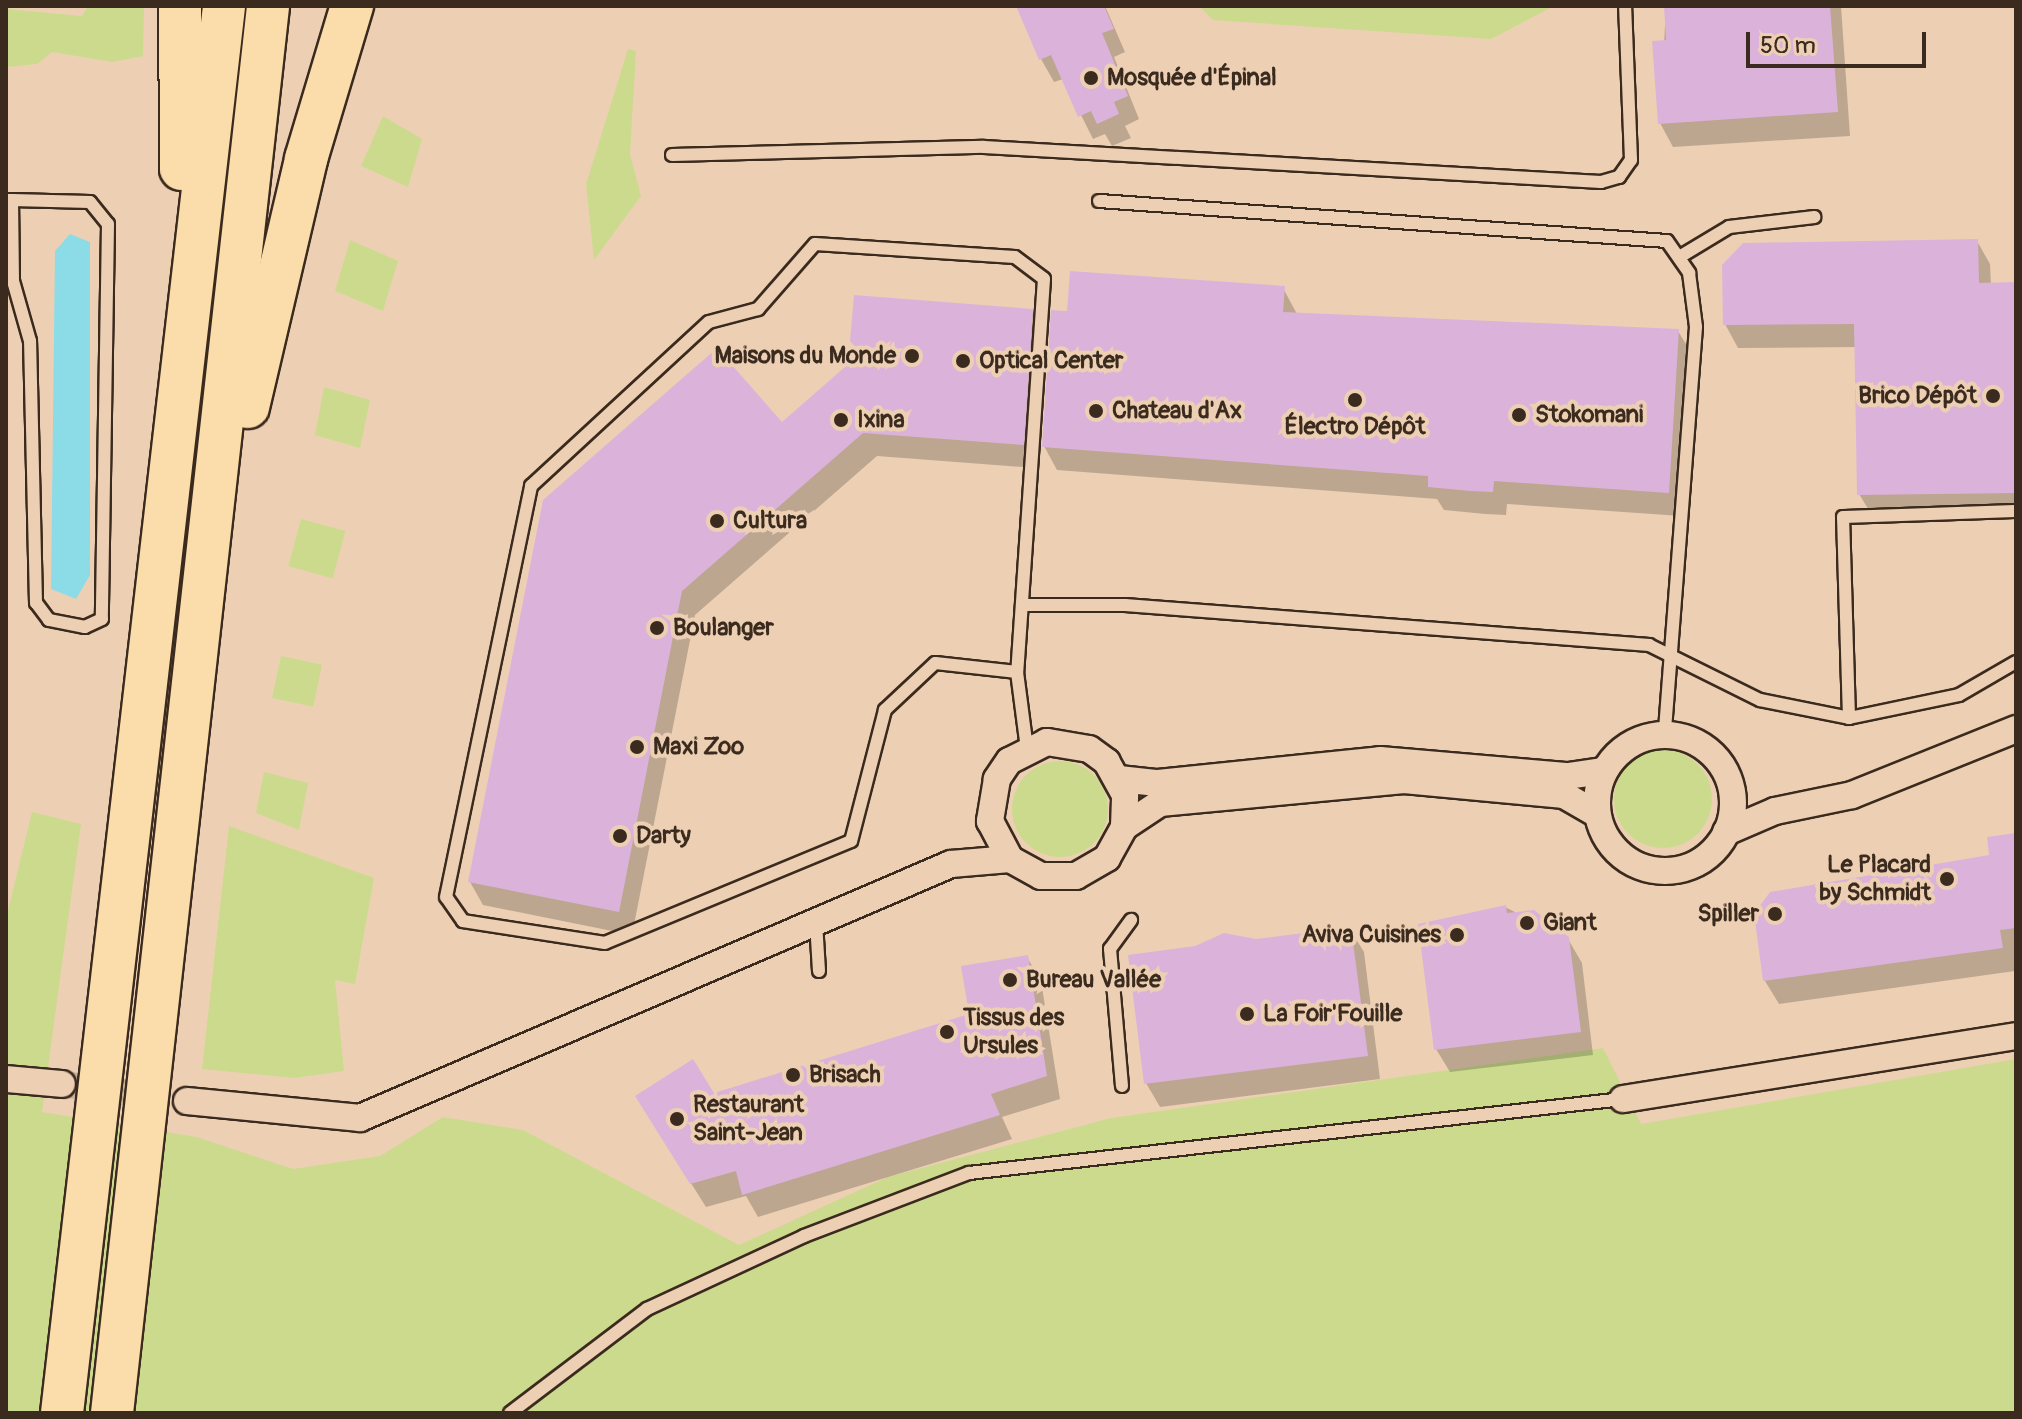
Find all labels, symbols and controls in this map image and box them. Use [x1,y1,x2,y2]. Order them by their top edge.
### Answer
scale bar [1750,16,1930,66]
text: 50 m [1760,31,1816,60]
place label: Mosquée d'Épinal [1107,64,1277,92]
marker: Mosquée d'Épinal [1082,69,1100,87]
place label: Maisons du Monde [714,342,896,370]
marker: Maisons du Monde [903,347,921,365]
place label: Optical Center [979,347,1123,375]
marker: Optical Center [954,352,972,370]
place label: Brico Dépôt [1858,382,1977,410]
marker: Brico Dépôt [1984,387,2002,405]
marker: Électro Dépôt [1346,391,1364,409]
place label: Chateau d'Ax [1112,397,1242,425]
place label: Stokomani [1535,401,1643,429]
marker: Chateau d'Ax [1087,402,1105,420]
place label: Ixina [857,406,905,434]
marker: Stokomani [1510,406,1528,424]
marker: Ixina [832,411,850,429]
place label: Électro Dépôt [1285,413,1425,441]
place label: Cultura [733,507,807,535]
marker: Cultura [708,512,726,530]
place label: Boulanger [673,614,774,642]
marker: Boulanger [648,619,666,637]
place label: Maxi Zoo [653,733,744,761]
marker: Maxi Zoo [628,738,646,756]
place label: Darty [636,822,691,850]
marker: Darty [611,827,629,845]
place label: Le Placard by Schmidt [1819,851,1931,907]
marker: Le Placard by Schmidt [1938,870,1956,888]
place label: Spiller [1698,900,1759,928]
marker: Spiller [1766,905,1784,923]
place label: Giant [1543,909,1597,937]
marker: Giant [1518,914,1536,932]
place label: Aviva Cuisines [1302,921,1441,949]
marker: Aviva Cuisines [1448,926,1466,944]
place label: Bureau Vallée [1026,966,1161,994]
marker: Bureau Vallée [1001,971,1019,989]
place label: La Foir'Fouille [1263,1000,1402,1028]
place label: Tissus des Ursules [963,1004,1064,1060]
marker: La Foir'Fouille [1238,1005,1256,1023]
marker: Tissus des Ursules [938,1023,956,1041]
place label: Brisach [809,1061,881,1089]
marker: Brisach [784,1066,802,1084]
place label: Restaurant Saint-Jean [693,1091,804,1147]
marker: Restaurant Saint-Jean [668,1110,686,1128]

